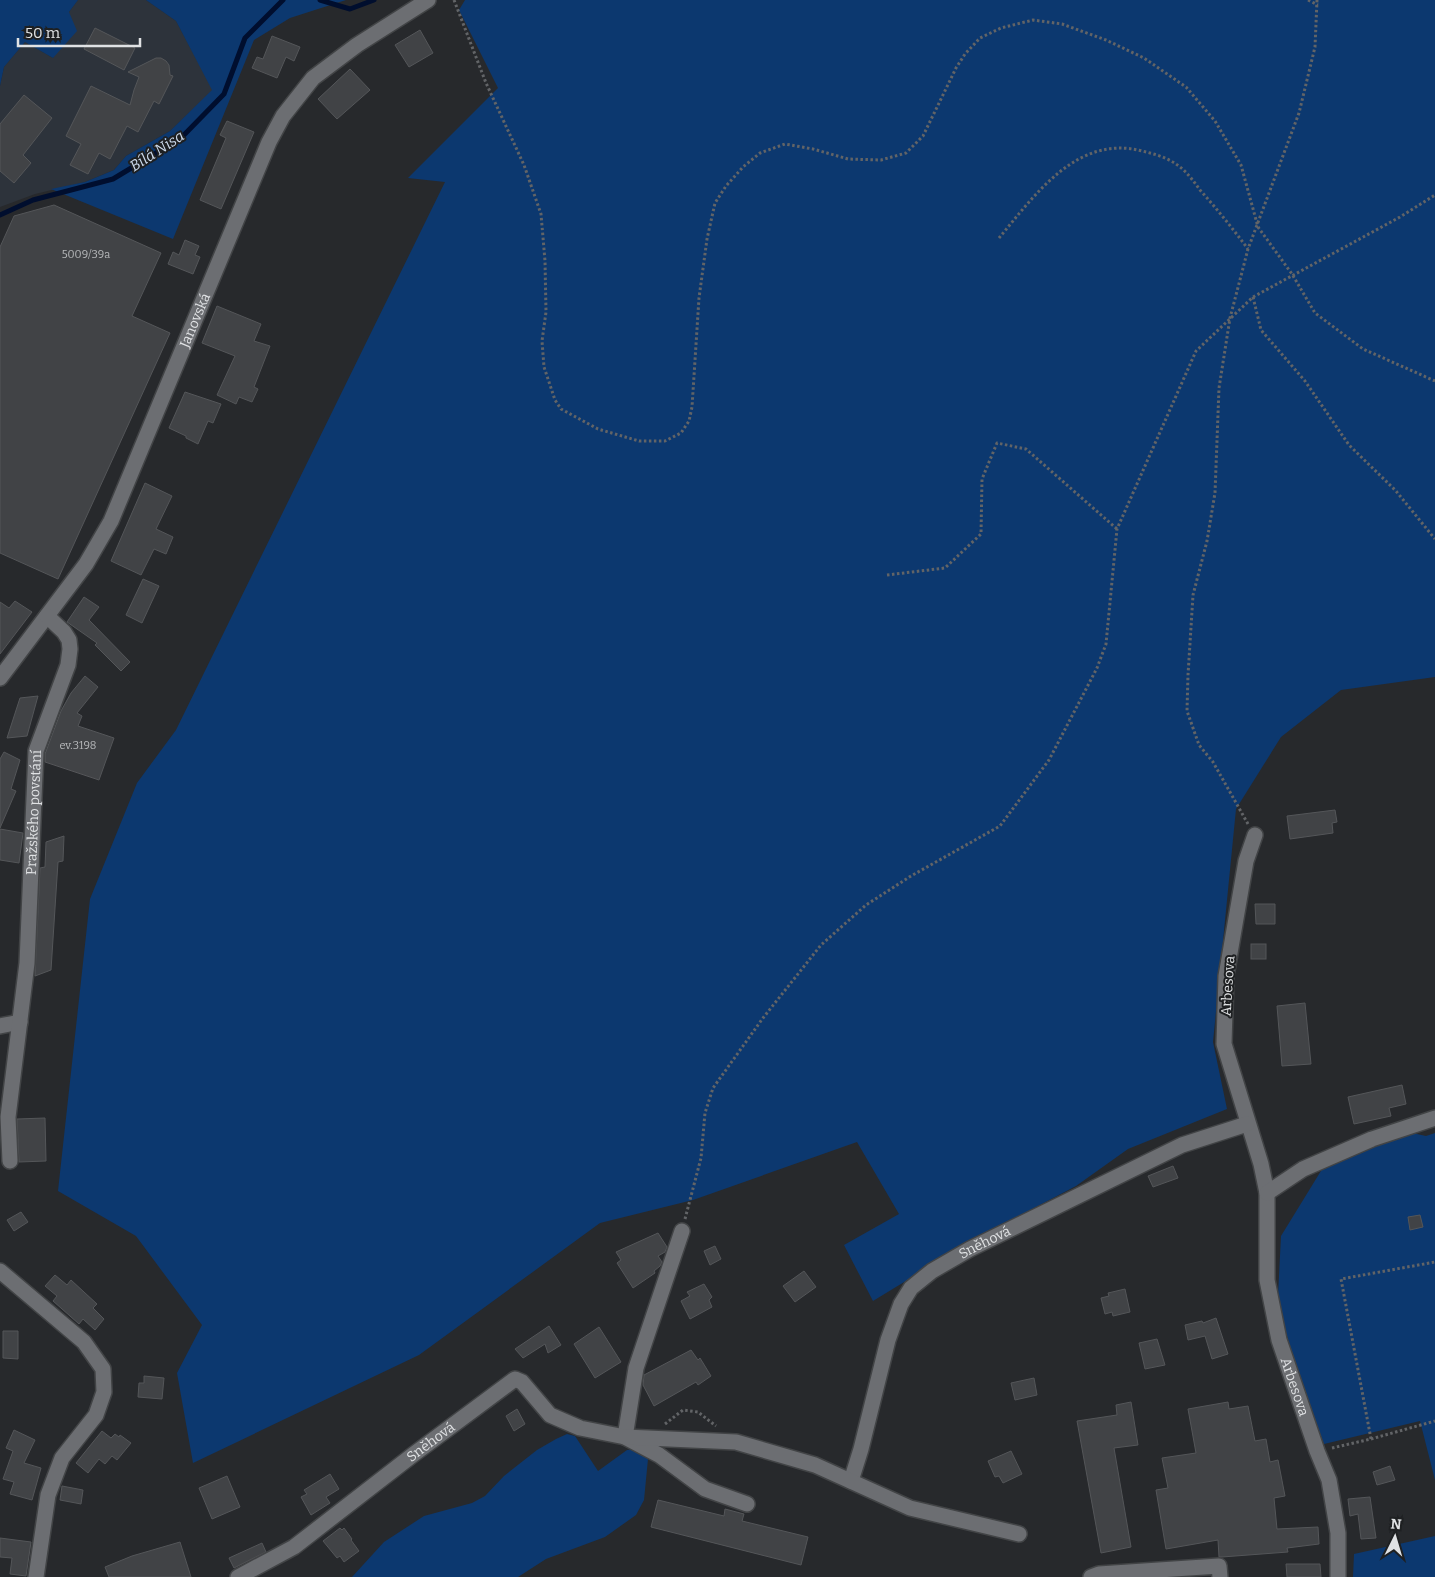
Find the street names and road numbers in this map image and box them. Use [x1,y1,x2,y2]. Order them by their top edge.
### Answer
street label: Janovská [175,290,214,351]
street label: Pražského povstání [22,749,45,875]
street label: Arbesova [1217,955,1239,1017]
street label: Sněhová [956,1222,1014,1262]
street label: Arbesova [1277,1355,1313,1418]
street label: Sněhová [403,1418,458,1465]

